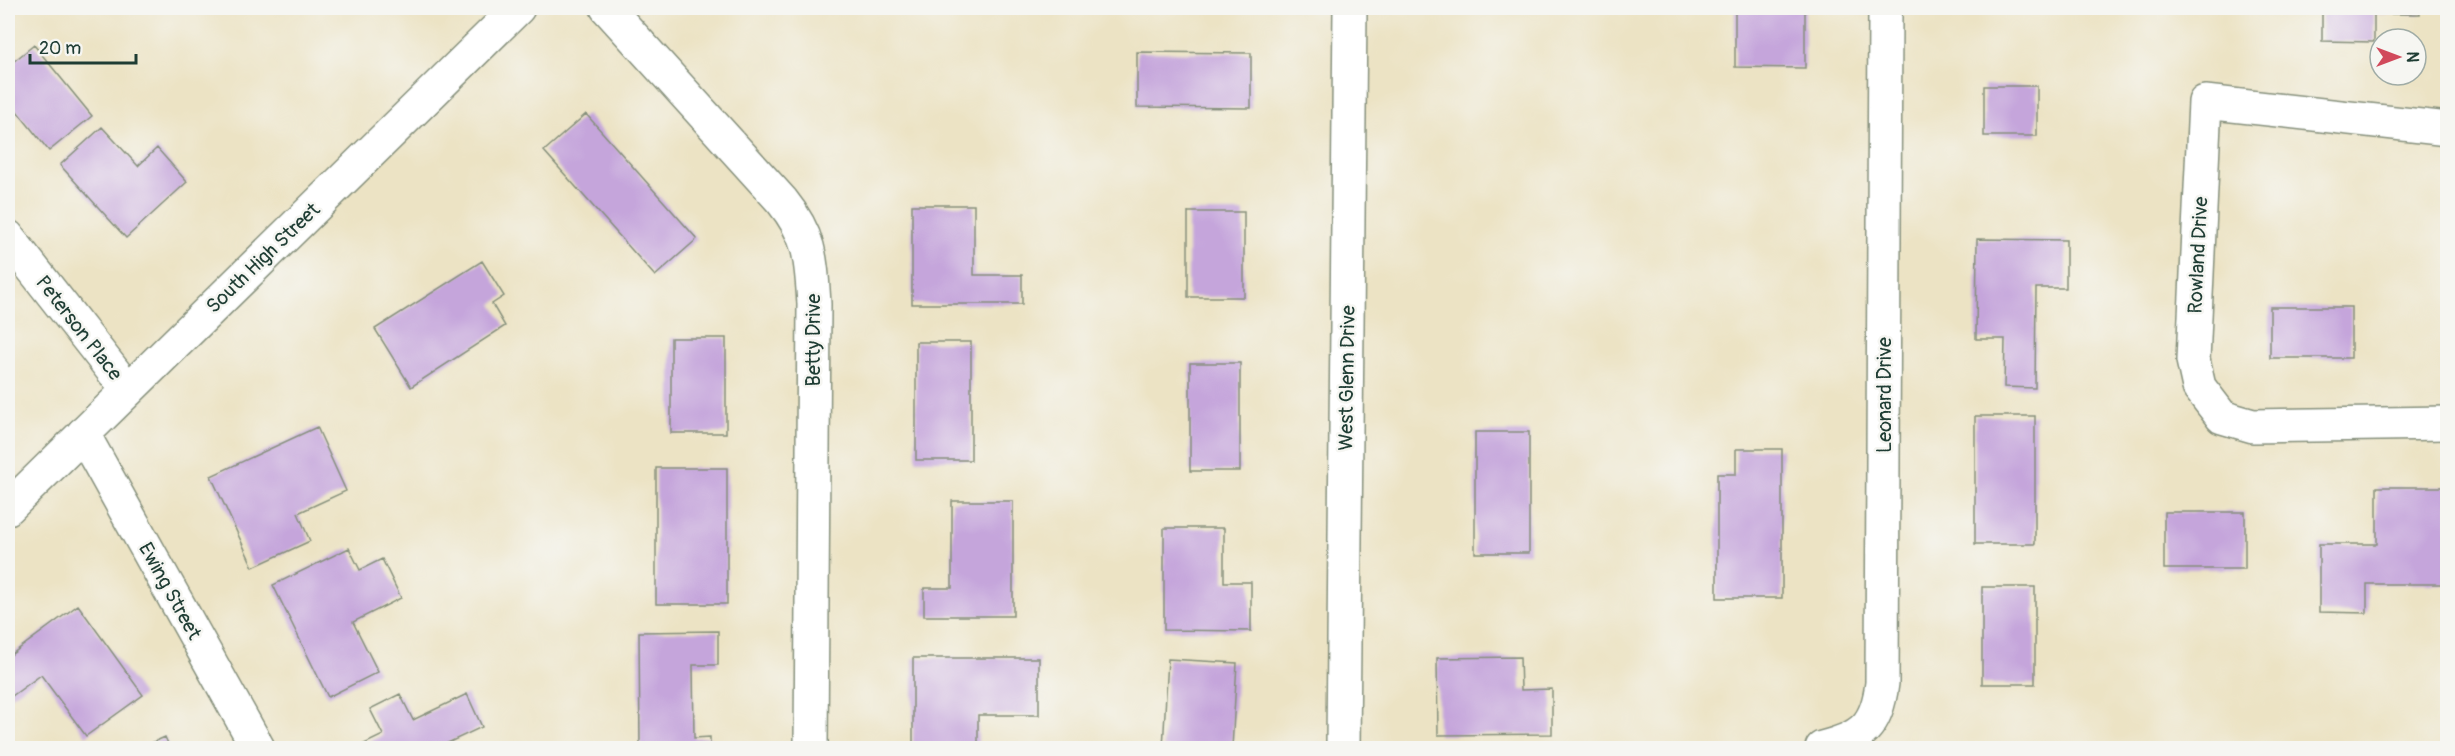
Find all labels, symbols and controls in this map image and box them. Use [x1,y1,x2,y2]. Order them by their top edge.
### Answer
scale bar [30,27,136,65]
north arrow [2368,27,2428,87]
text: 20 m [39,37,81,60]
text: N [2402,52,2422,63]
street label: Rowland Drive [2182,196,2214,314]
street label: South High Street [201,197,326,319]
street label: Peterson Place [30,271,128,386]
street label: Betty Drive [801,293,826,386]
street label: West Glenn Drive [1333,305,1361,451]
street label: Leonard Drive [1872,337,1897,453]
street label: Ewing Street [133,538,207,645]

